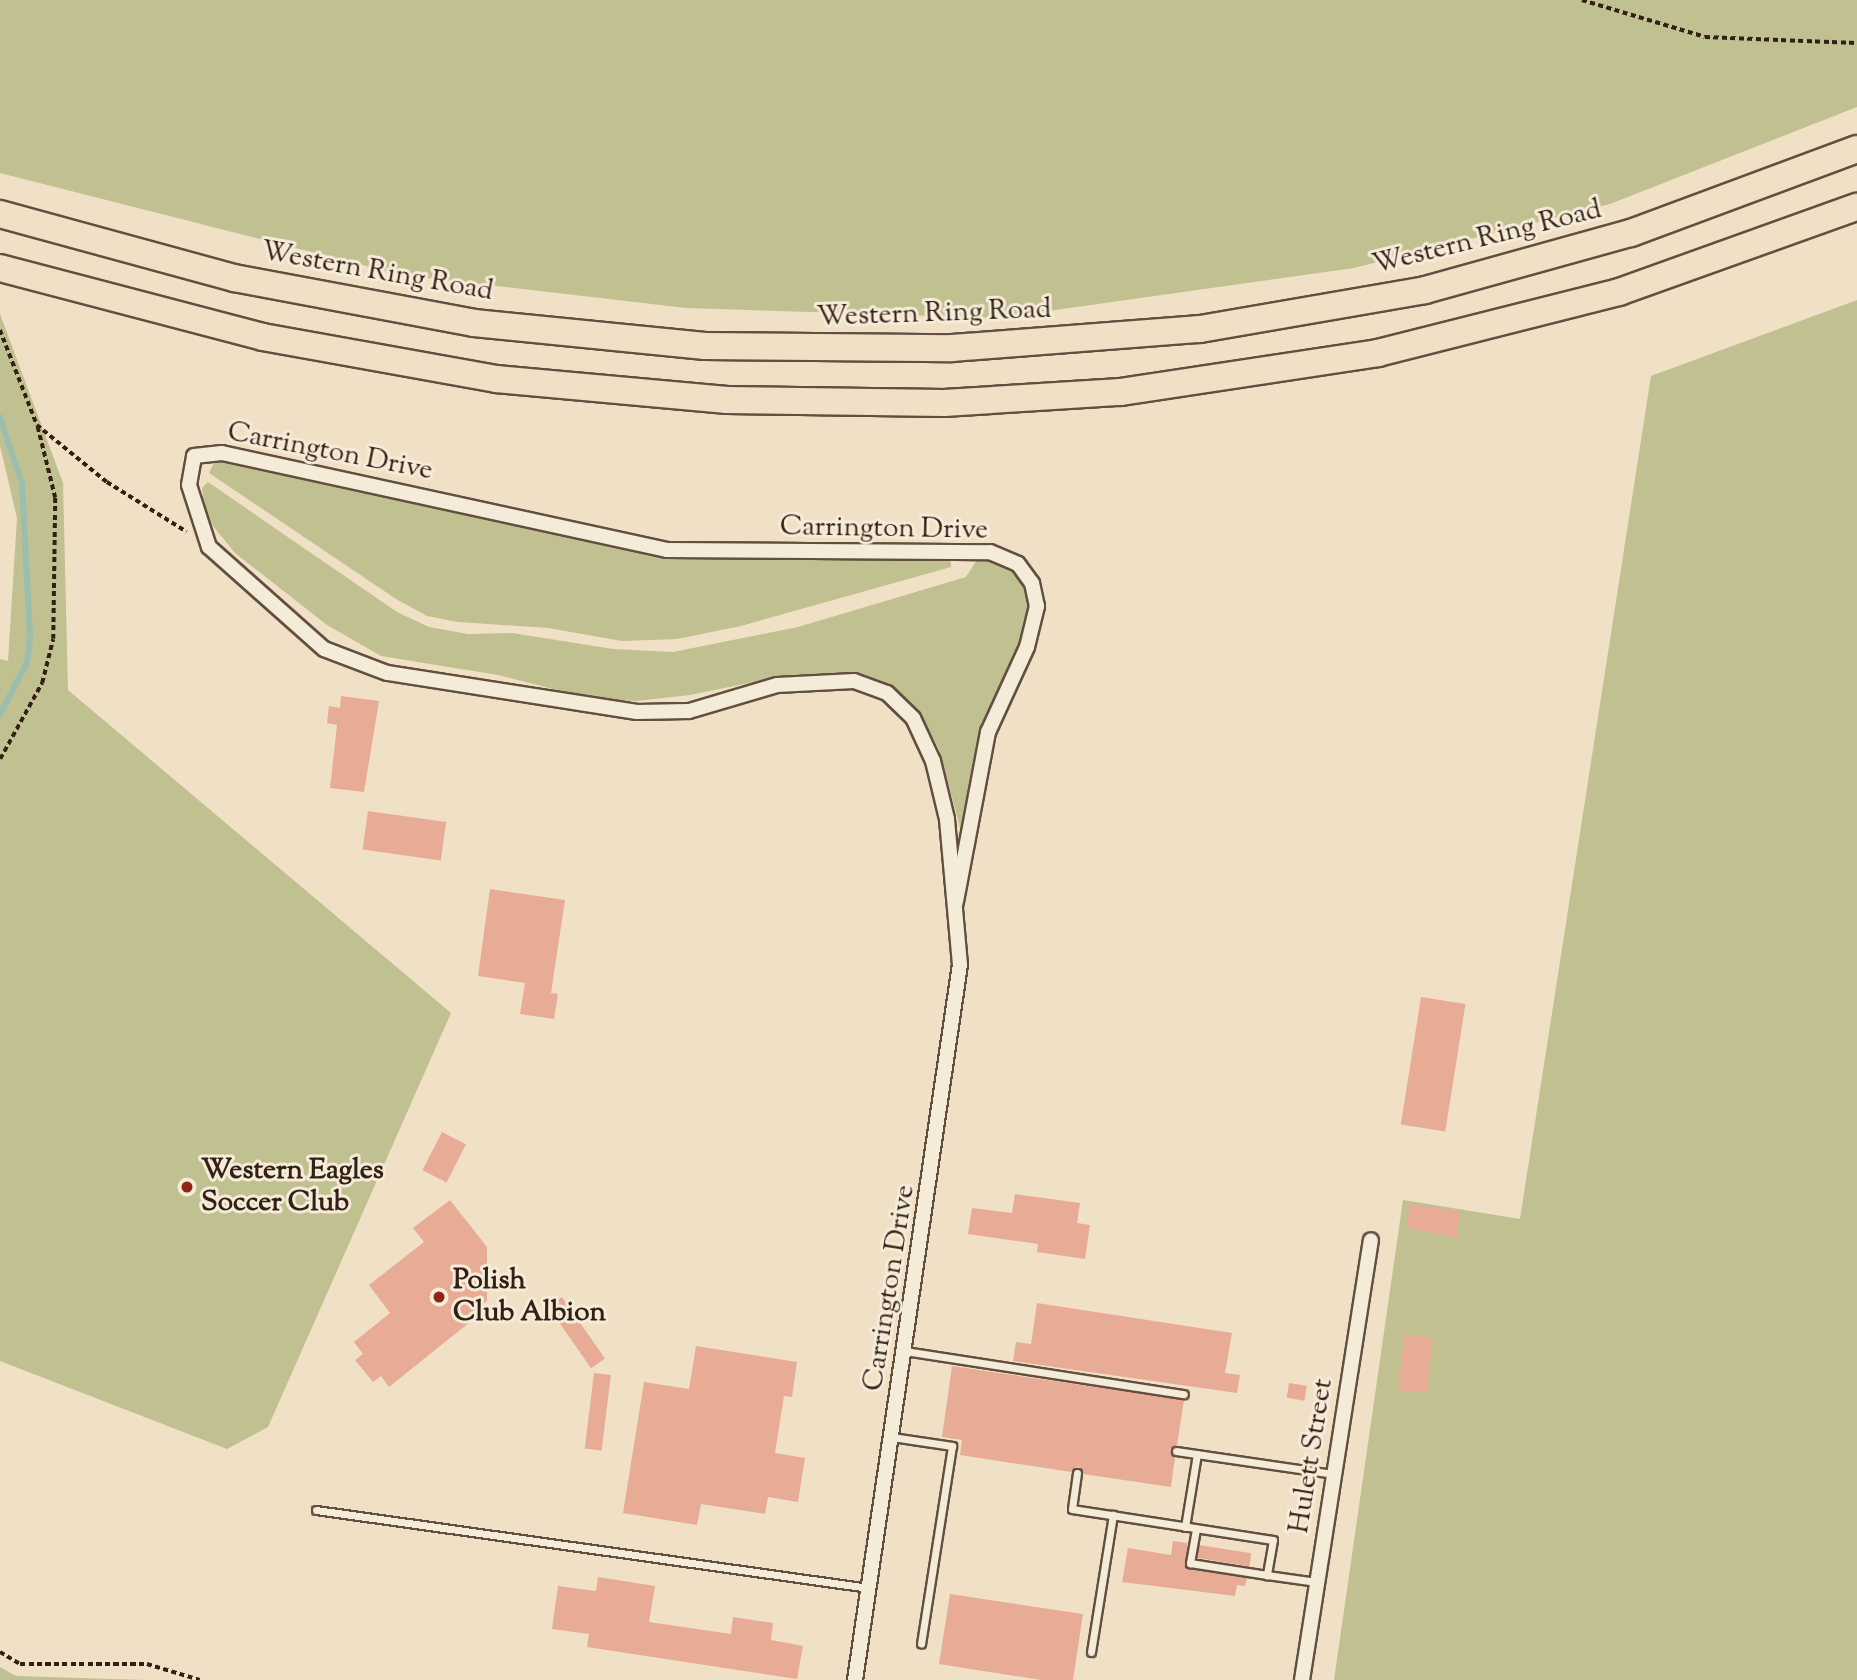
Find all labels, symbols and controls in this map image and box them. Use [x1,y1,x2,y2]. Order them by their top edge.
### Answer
street label: Western Ring Road [1369,193,1605,283]
street label: Western Ring Road [258,235,496,309]
street label: Western Ring Road [816,293,1052,335]
street label: Carrington Drive [225,416,435,488]
street label: Carrington Drive [780,510,988,548]
place label: Western Eagles Soccer Club [201,1154,384,1220]
marker: Western Eagles Soccer Club [179,1179,195,1195]
street label: Carrington Drive [857,1182,923,1394]
place label: Polish Club Albion [453,1264,606,1330]
marker: Polish Club Albion [431,1289,447,1305]
street label: Hulett Street [1283,1376,1341,1536]

